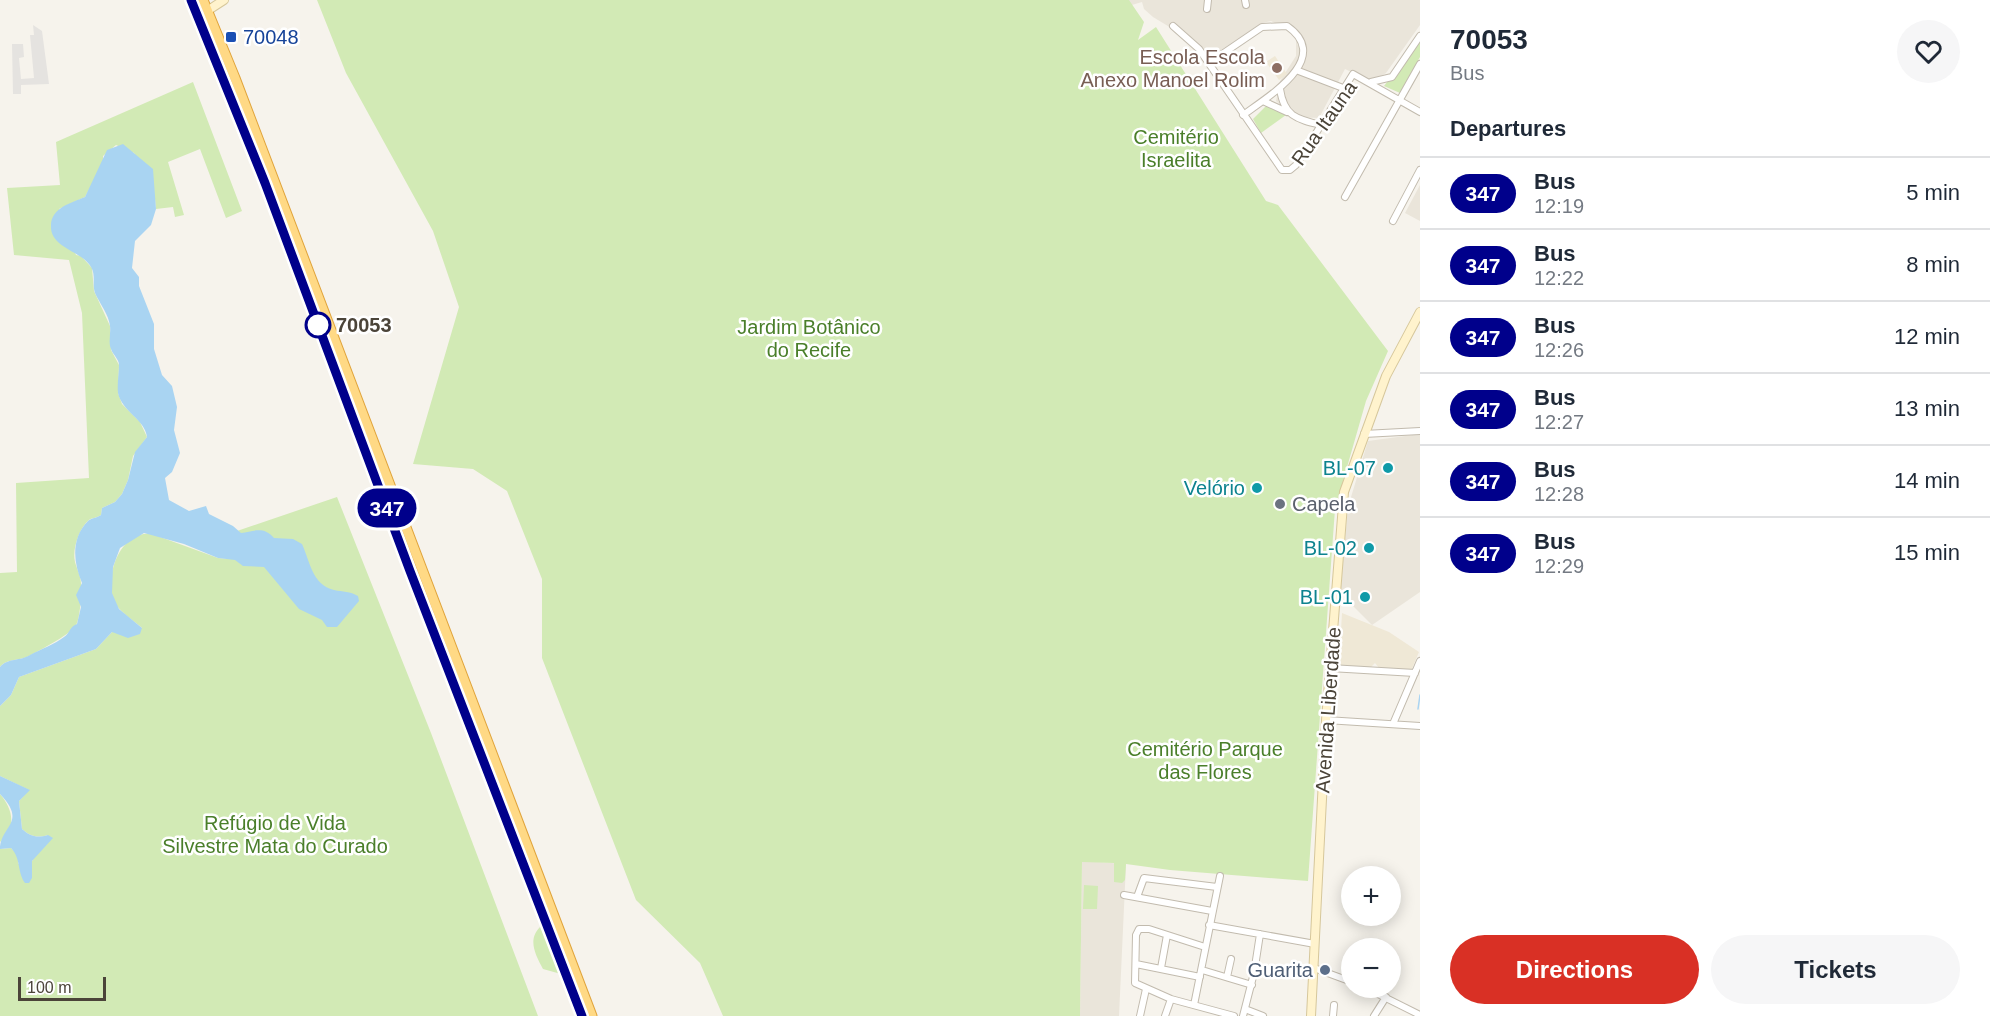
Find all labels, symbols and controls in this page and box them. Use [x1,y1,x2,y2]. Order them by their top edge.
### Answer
button: heart [1897,20,1960,83]
text: 70053 [1450,24,1528,55]
place label: 70048 [243,26,299,48]
marker: 70048 [224,30,238,44]
place label: Escola Escola Anexo Manoel Rolim [1080,46,1266,91]
marker: Escola Escola Anexo Manoel Rolim [1270,61,1284,75]
text: Bus [1450,62,1484,84]
street label: Rua Itauna [1287,76,1362,169]
text: Departures [1450,116,1566,141]
park label: Cemitério Israelita [1133,126,1219,171]
text: Bus [1534,169,1576,194]
text: 5 min [1906,180,1960,205]
text: 347 [1465,182,1501,205]
text: 12:19 [1534,195,1584,217]
text: Bus [1534,241,1576,266]
text: 8 min [1906,252,1960,277]
text: 347 [1465,254,1501,277]
text: 12:22 [1534,267,1584,289]
marker: 70053 [305,312,331,338]
text: Bus [1534,313,1576,338]
place label: 70053 [336,314,392,336]
park label: Jardim Botânico do Recife [737,316,881,361]
text: 12 min [1894,324,1960,349]
text: 347 [1465,326,1501,349]
text: 12:26 [1534,339,1584,361]
text: Bus [1534,385,1576,410]
text: 13 min [1894,396,1960,421]
text: 347 [1465,398,1501,421]
text: 12:27 [1534,411,1584,433]
place label: BL-07 [1323,457,1376,479]
text: Bus [1534,457,1576,482]
marker: BL-07 [1381,461,1395,475]
text: 14 min [1894,468,1960,493]
text: 347 [1465,470,1501,493]
place label: Velório [1184,477,1245,499]
marker: Velório [1250,481,1264,495]
text: 12:28 [1534,483,1584,505]
line badge: 347 [352,488,422,528]
place label: Capela [1292,493,1356,515]
text: 347 [369,497,405,520]
marker: Capela [1273,497,1287,511]
text: Bus [1534,529,1576,554]
place label: BL-02 [1304,537,1357,559]
text: 15 min [1894,540,1960,565]
marker: BL-02 [1362,541,1376,555]
text: 347 [1465,542,1501,565]
text: 12:29 [1534,555,1584,577]
place label: BL-01 [1300,586,1353,608]
marker: BL-01 [1358,590,1372,604]
street label: Avenida Liberdade [1311,626,1345,794]
park label: Cemitério Parque das Flores [1127,738,1283,783]
park label: Refúgio de Vida Silvestre Mata do Curado [162,812,388,857]
map controls [1341,866,1401,998]
button: + [1341,866,1401,926]
button: Directions [1450,935,1699,1004]
button: Tickets [1711,935,1960,1004]
button: − [1341,938,1401,998]
place label: Guarita [1247,959,1314,981]
marker: Guarita [1318,963,1332,977]
scale bar [18,974,106,1002]
text: 100 m [27,979,71,996]

